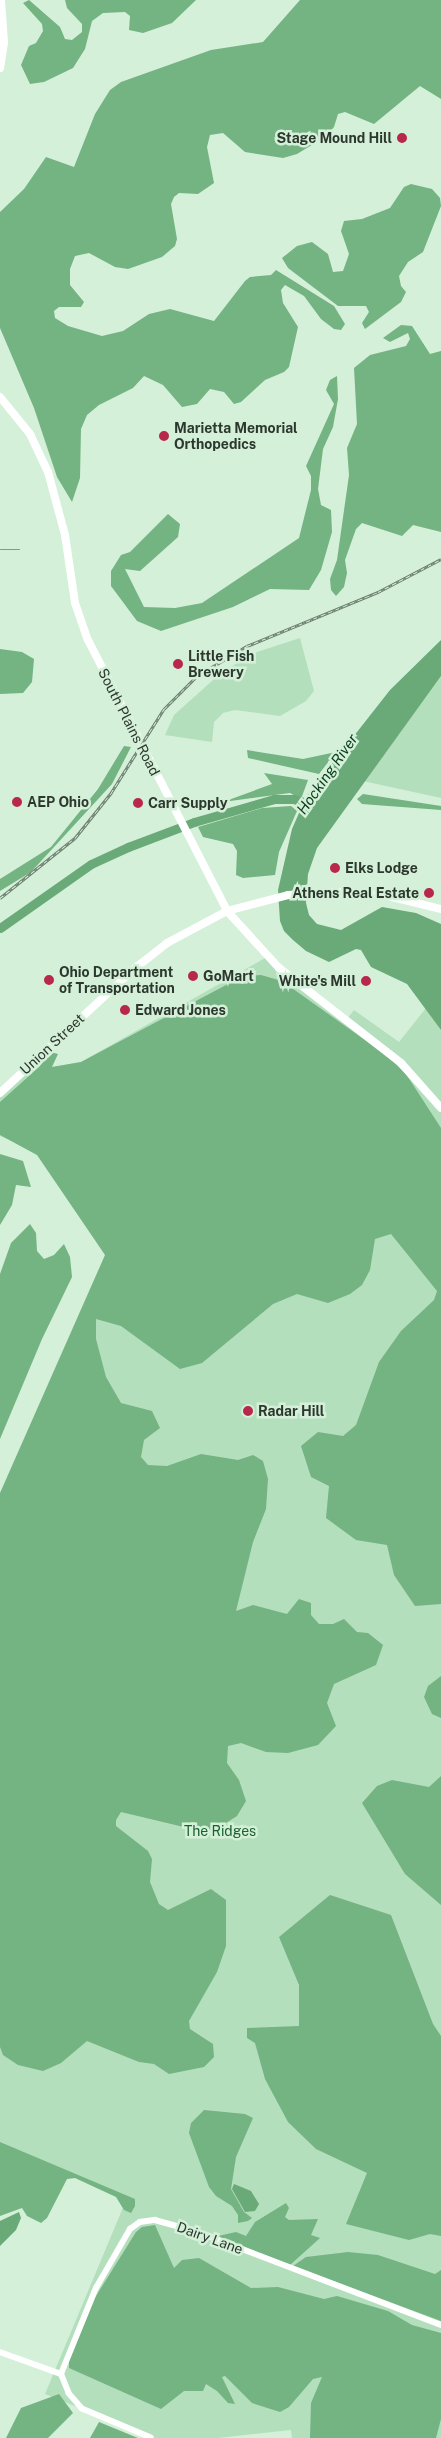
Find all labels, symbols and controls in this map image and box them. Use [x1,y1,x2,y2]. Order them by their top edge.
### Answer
place label: Stage Mound Hill [276,130,392,146]
marker: Stage Mound Hill [396,132,408,144]
place label: Marietta Memorial Orthopedics [174,420,298,452]
marker: Marietta Memorial Orthopedics [158,430,170,442]
place label: Little Fish Brewery [188,648,254,680]
marker: Little Fish Brewery [172,658,184,670]
street label: South Plains Road [95,665,163,779]
water label: Hocking River [293,730,361,818]
place label: AEP Ohio [27,794,89,810]
place label: Carr Supply [148,795,228,811]
marker: AEP Ohio [11,796,23,808]
marker: Carr Supply [132,797,144,809]
place label: Elks Lodge [345,860,418,876]
marker: Elks Lodge [329,862,341,874]
place label: Athens Real Estate [292,885,419,901]
marker: Athens Real Estate [423,887,435,899]
place label: Ohio Department of Transportation [59,964,175,996]
place label: GoMart [203,968,254,984]
marker: GoMart [187,970,199,982]
place label: White's Mill [279,973,356,989]
marker: Ohio Department of Transportation [43,974,55,986]
marker: White's Mill [360,975,372,987]
place label: Edward Jones [135,1002,226,1018]
marker: Edward Jones [119,1004,131,1016]
street label: Union Street [16,1010,88,1078]
place label: Radar Hill [258,1403,324,1419]
marker: Radar Hill [242,1405,254,1417]
park label: The Ridges [184,1823,256,1839]
street label: Dairy Lane [175,2218,245,2258]

